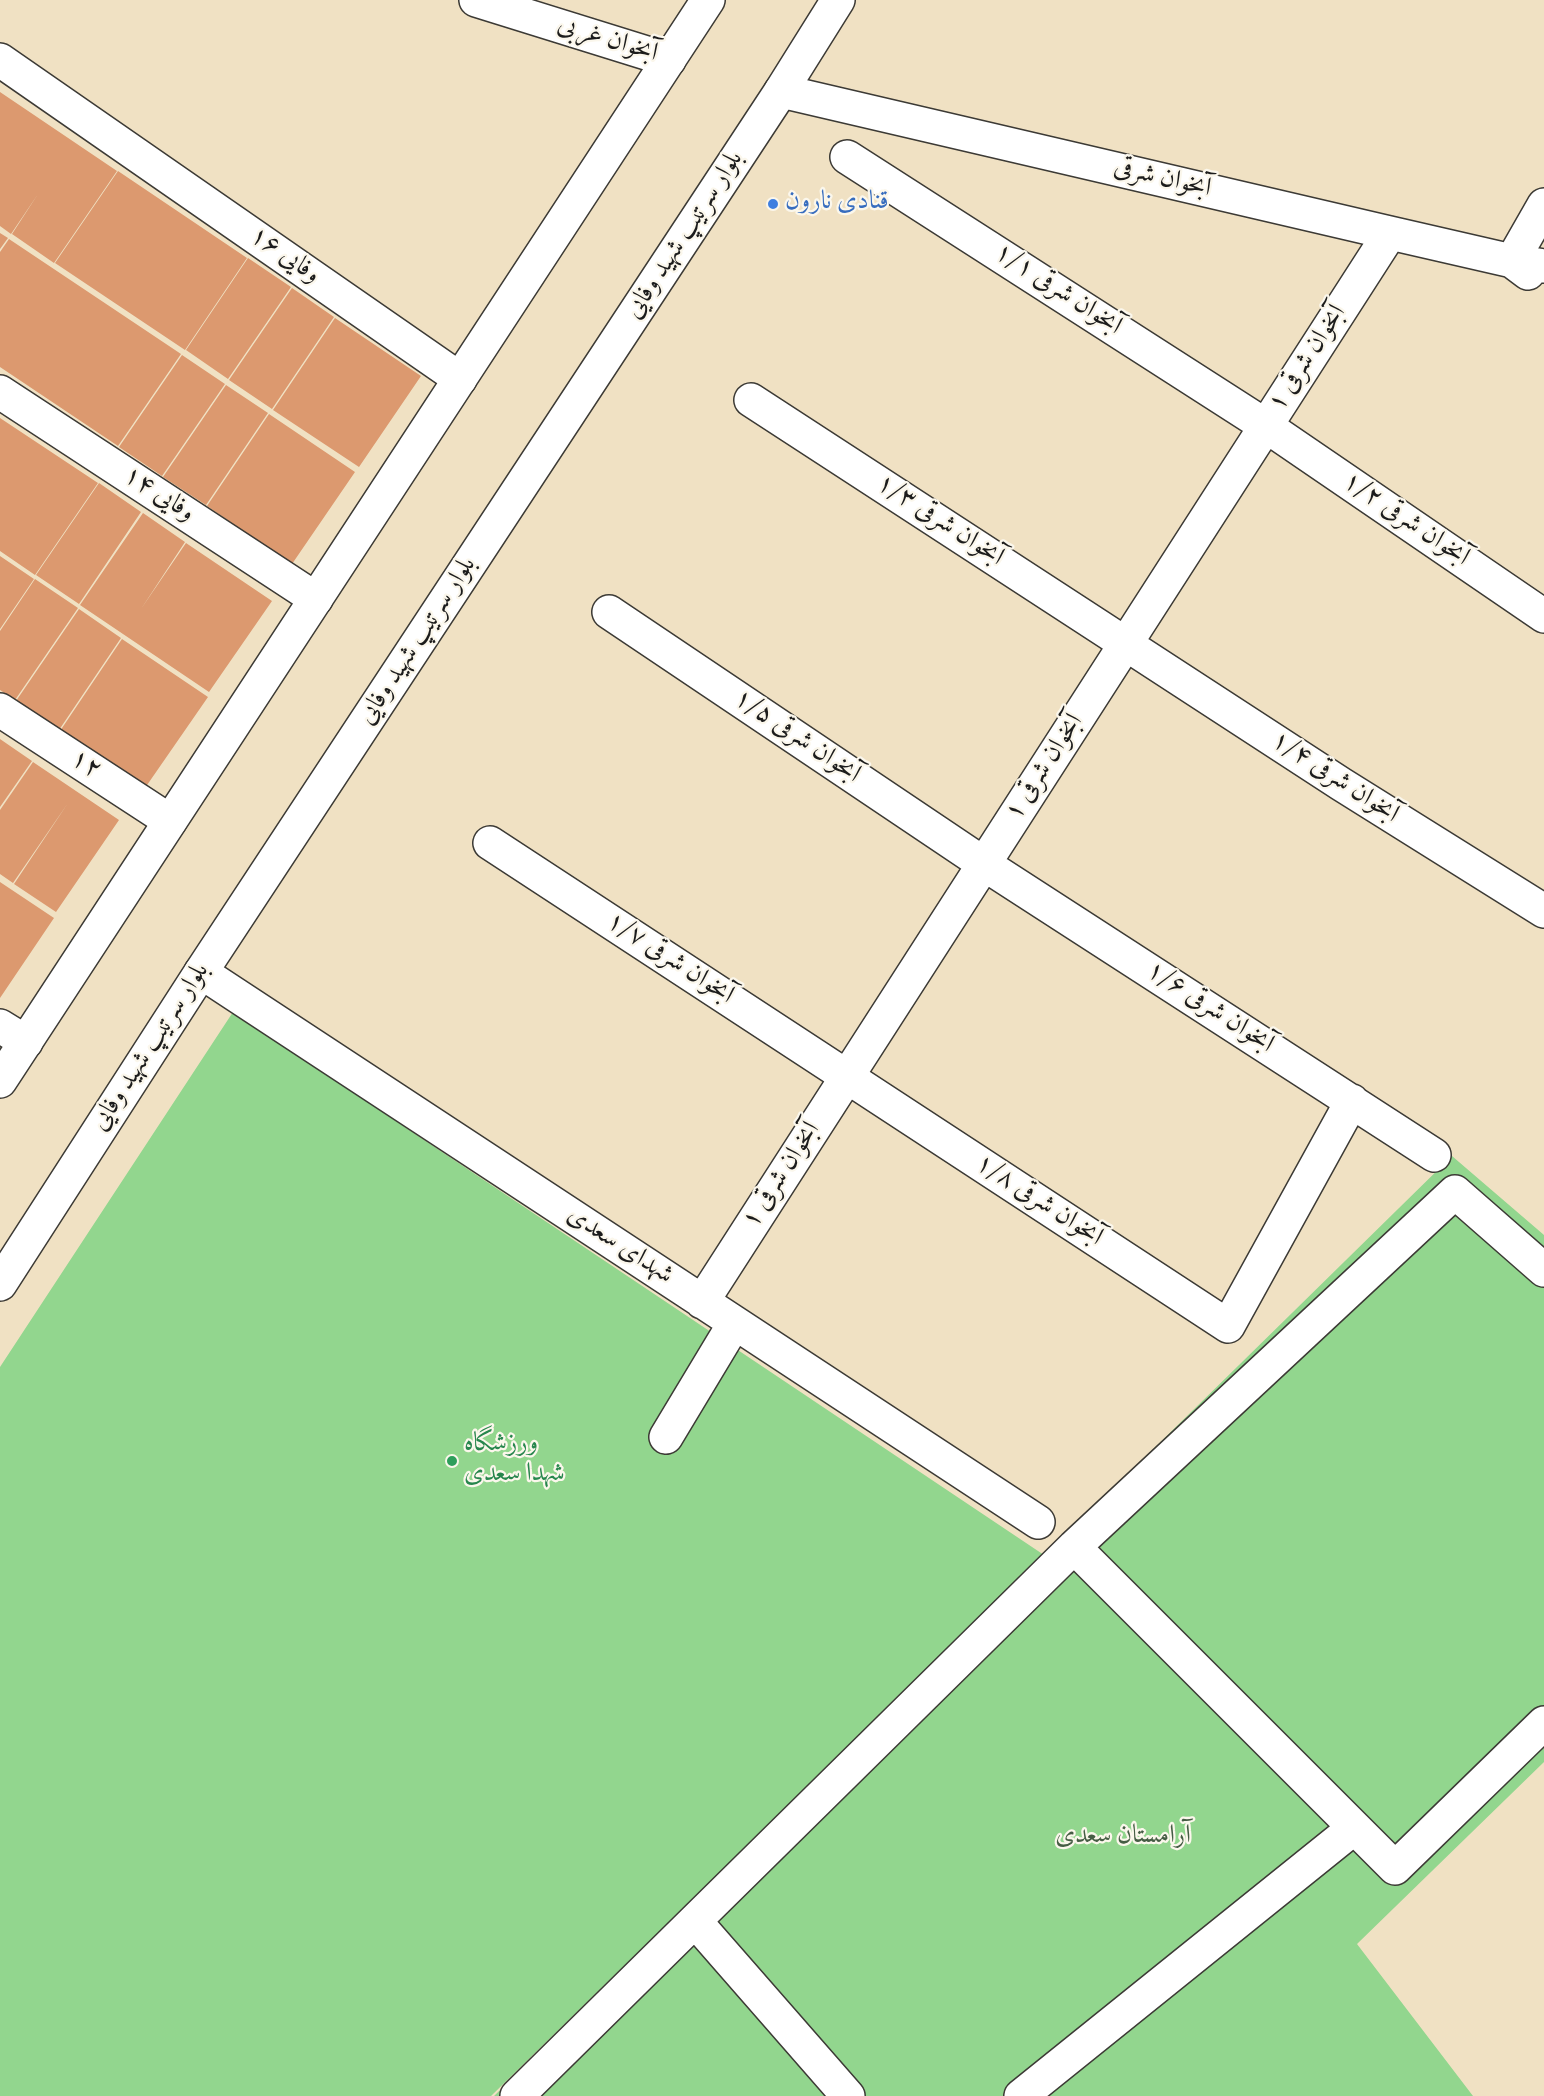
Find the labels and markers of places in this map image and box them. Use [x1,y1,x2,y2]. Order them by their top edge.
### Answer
place label: قنادی نارون [785,188,889,220]
marker: قنادی نارون [766,197,780,211]
place label: ورزشگاه شهدا سعدی [464,1430,565,1492]
marker: ورزشگاه شهدا سعدی [445,1454,459,1468]

